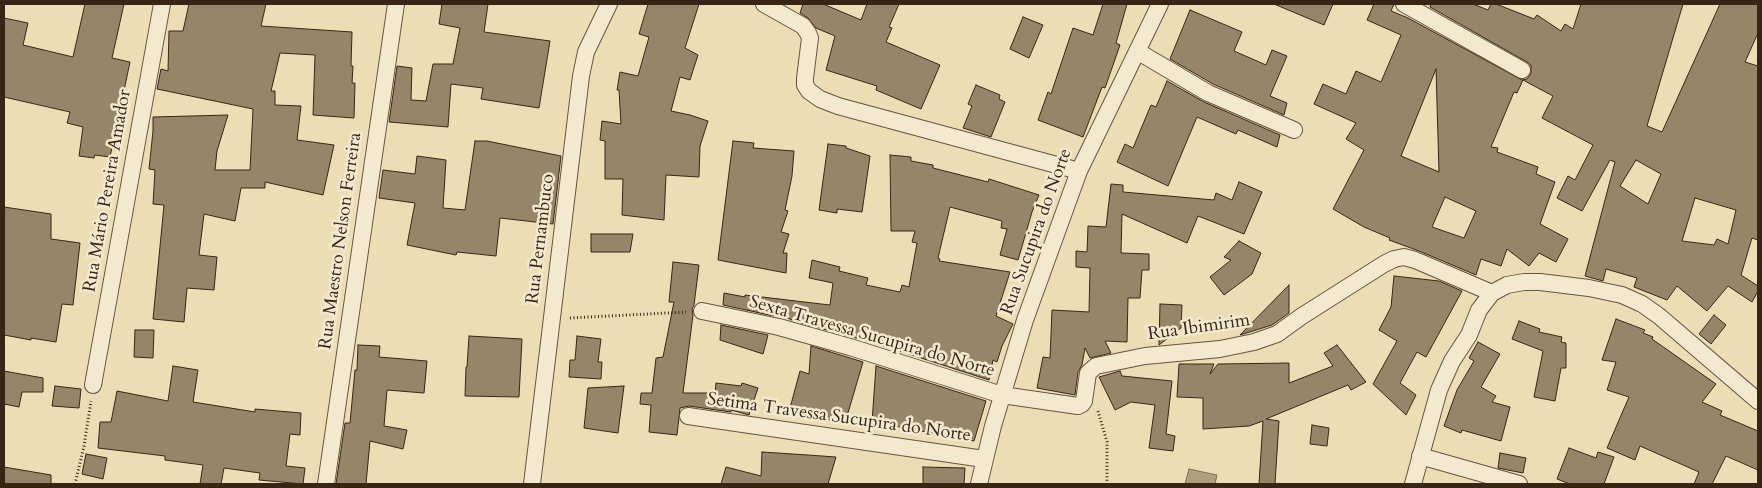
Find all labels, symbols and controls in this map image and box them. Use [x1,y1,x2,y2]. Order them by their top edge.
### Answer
street label: Rua Mário Pereira Amador [80,88,136,294]
street label: Rua Maestro Nelson Ferreira [315,131,367,351]
street label: Rua Sucupira do Norte [997,146,1077,318]
street label: Rua Pernambuco [522,173,560,305]
street label: Sexta Travessa Sucupira do Norte [747,292,997,382]
street label: Rua Ibimirim [1147,310,1251,346]
street label: Setima Travessa Sucupira do Norte [706,389,972,447]

